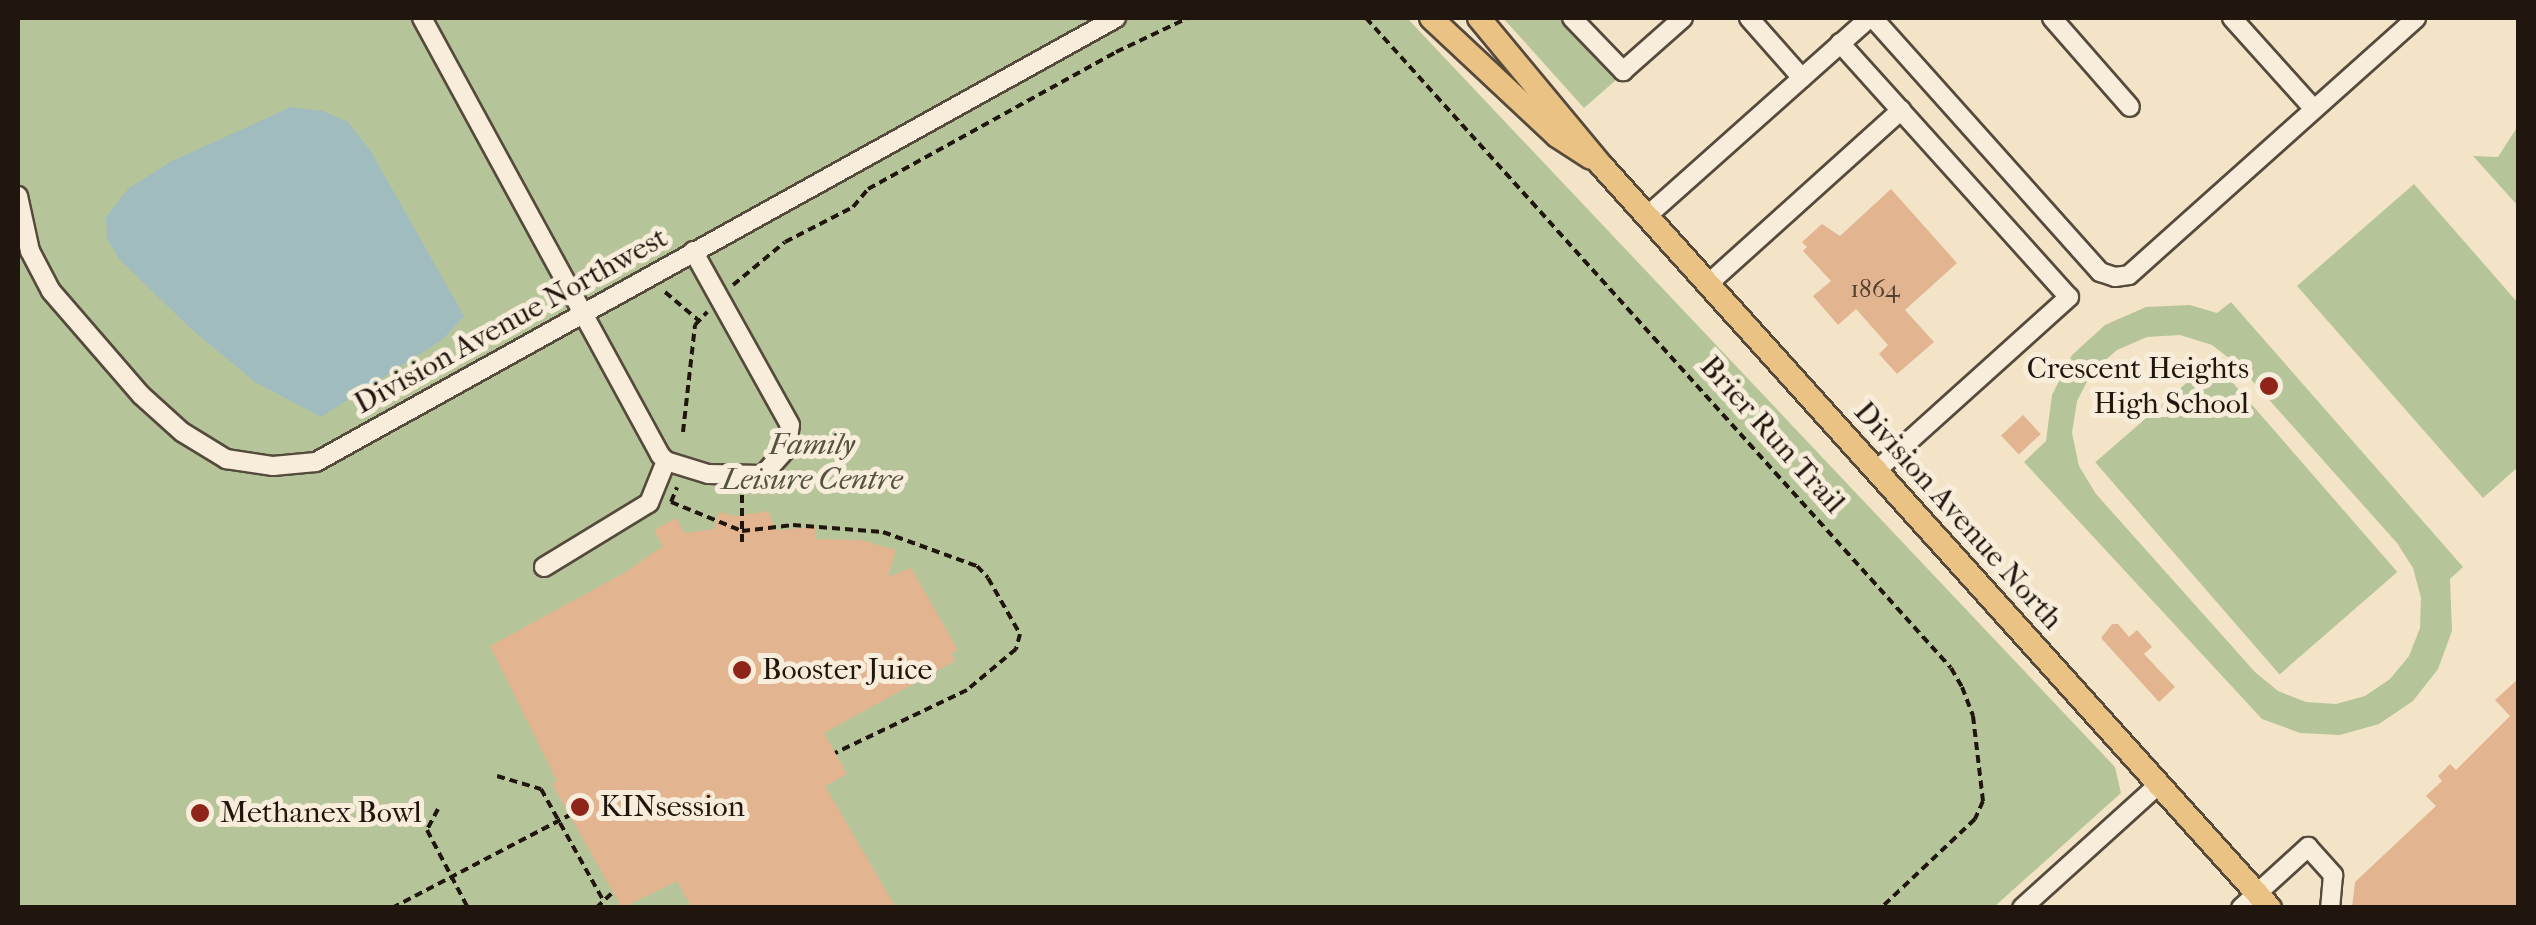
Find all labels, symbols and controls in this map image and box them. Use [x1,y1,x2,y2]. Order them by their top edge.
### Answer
street label: Division Avenue Northwest [348,220,674,422]
house number: 1864 [1850,274,1900,304]
street label: Brier Run Trail [1692,349,1852,521]
place label: Crescent Heights High School [2027,351,2249,422]
marker: Crescent Heights High School [2258,375,2280,397]
street label: Division Avenue North [1846,394,2070,638]
park label: Family Leisure Centre [722,427,902,498]
place label: Booster Juice [762,652,932,688]
marker: Booster Juice [731,659,753,681]
place label: KINsession [600,789,745,825]
place label: Methanex Bowl [220,795,422,831]
marker: KINsession [569,796,591,818]
marker: Methanex Bowl [189,802,211,824]

